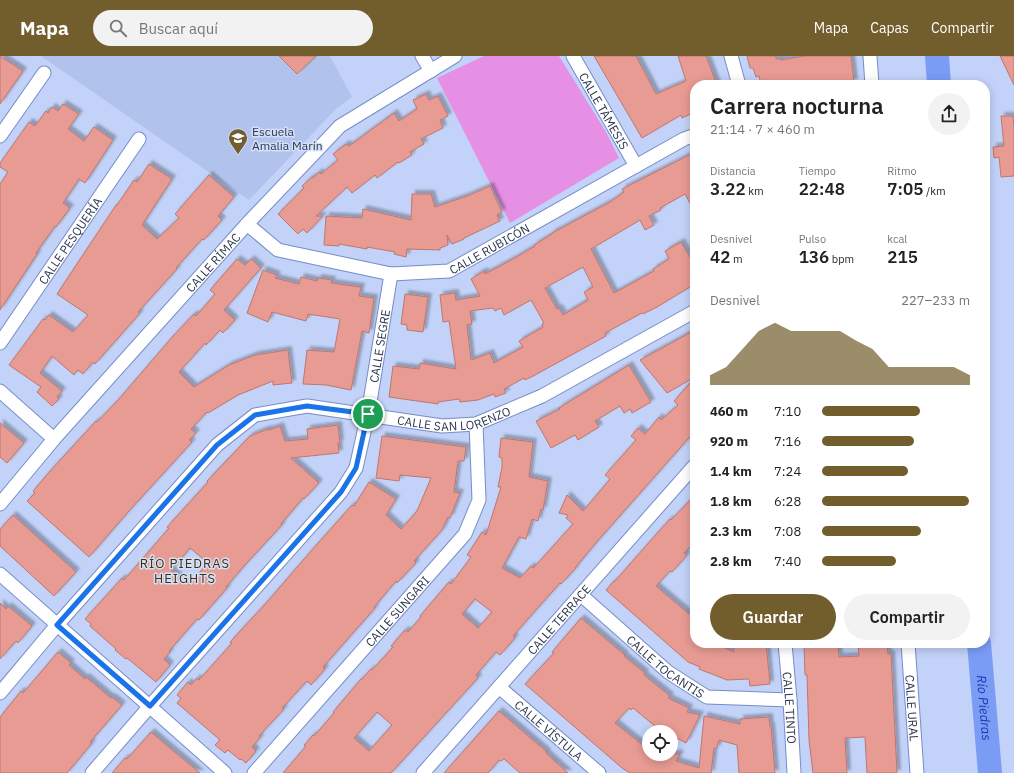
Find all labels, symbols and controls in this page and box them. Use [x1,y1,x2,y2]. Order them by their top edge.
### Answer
search box [93,10,373,46]
text: Mapa [20,16,69,40]
icon: search [107,17,129,39]
text: Buscar aquí [139,19,218,38]
text: Mapa [814,19,848,37]
text: Capas [870,19,909,37]
text: Compartir [931,19,994,37]
street label: CALLE TÁMESIS [576,69,632,152]
text: Carrera nocturna [710,91,883,120]
button: share [928,93,970,135]
text: 21:14 · 7 × 460 m [710,121,815,138]
place label: Escuela Amalia Marín [252,124,322,153]
school or university icon: Escuela Amalia Marín [227,127,249,155]
text: Distancia [710,164,756,178]
text: Tiempo [799,164,836,178]
text: Ritmo [887,164,917,178]
text: 3.22 [710,178,746,200]
text: 22:48 [799,178,845,200]
text: 7:05 [887,178,923,200]
text: km [746,184,764,198]
text: /km [923,184,946,198]
street label: CALLE PESQUERÍA [35,194,105,287]
street label: CALLE RUBICÓN [446,220,532,277]
street label: CALLE RÍMAC [182,229,243,295]
text: Desnivel [710,232,752,246]
text: Pulso [799,232,826,246]
text: kcal [887,232,907,246]
text: 42 [710,246,730,268]
text: 136 [799,246,829,268]
text: 215 [887,246,918,268]
text: m [730,252,743,266]
text: bpm [829,252,854,266]
text: Desnivel [710,292,760,309]
text: 227–233 m [901,292,970,309]
street label: CALLE SEGRE [366,308,393,384]
pin [351,397,385,431]
icon: arrive [357,403,379,425]
street label: CALLE SAN LORENZO [396,403,513,434]
text: 460 m [710,403,748,420]
text: 7:10 [774,403,801,420]
text: 920 m [710,433,748,450]
text: 7:16 [774,433,801,450]
text: 1.4 km [710,463,752,480]
text: 7:24 [774,463,801,480]
text: 1.8 km [710,493,752,510]
text: 6:28 [774,493,801,510]
text: 2.3 km [710,523,752,540]
text: 7:08 [774,523,801,540]
text: 2.8 km [710,553,752,570]
text: 7:40 [774,553,801,570]
district label: RÍO PIEDRAS HEIGHTS [140,555,230,587]
street label: CALLE SUNGARI [362,573,432,649]
street label: CALLE TERRACE [524,581,594,657]
button: Guardar [710,594,836,640]
button: Compartir [844,594,970,640]
street label: CALLE TOCANTIS [624,632,707,701]
street label: CALLE TINTO [780,671,800,744]
street label: CALLE URAL [903,674,922,742]
water label: Río Piedras [973,674,996,741]
street label: CALLE VÍSTULA [512,697,586,764]
map controls [642,725,678,761]
button: locate [642,725,678,761]

